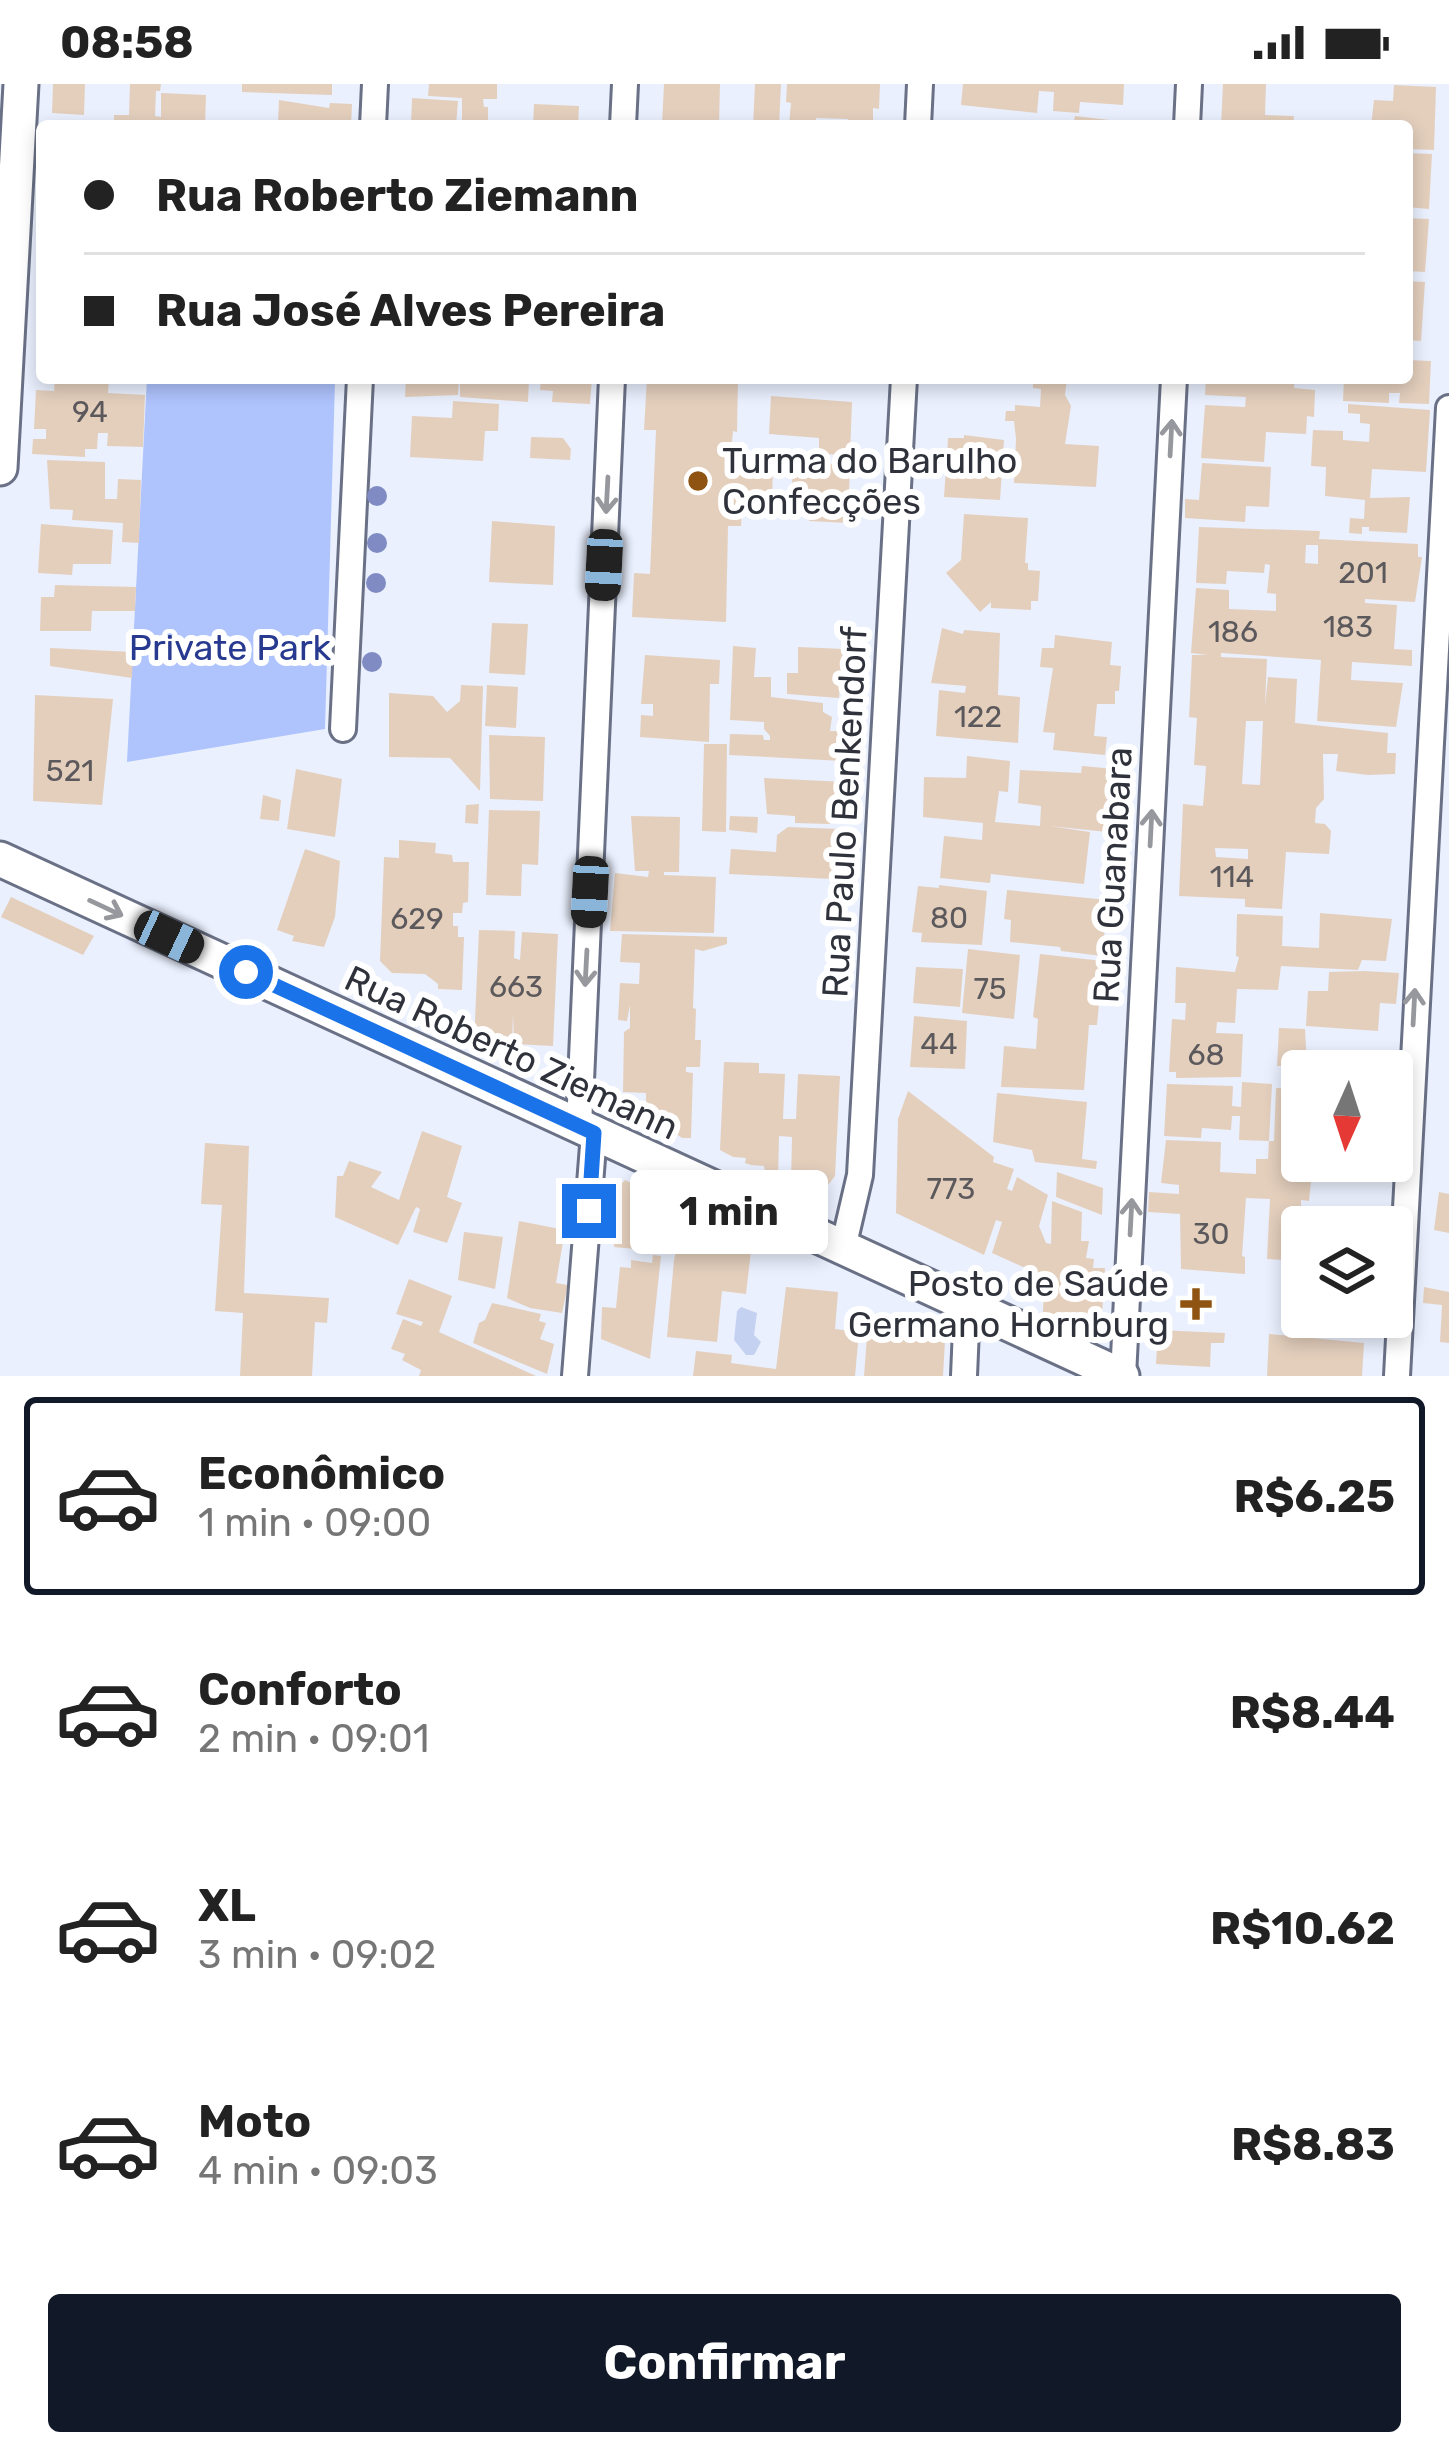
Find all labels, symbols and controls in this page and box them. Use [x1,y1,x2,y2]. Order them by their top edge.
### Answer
text: 08:58 [60,16,194,69]
text: Rua Roberto Ziemann [156,169,639,222]
text: Rua José Alves Pereira [156,284,665,337]
house number: 94 [72,394,108,430]
one-way arrow [1160,419,1183,458]
place label: Turma do Barulho Confecções [722,439,1018,523]
marker: Turma do Barulho Confecções [685,468,711,494]
one-way arrow [595,475,618,514]
car [584,528,624,602]
house number: 201 [1338,555,1388,591]
house number: 183 [1323,609,1373,645]
house number: 186 [1208,614,1258,650]
street label: Rua Paulo Benkendorf [813,625,876,999]
park label: Private Park [129,626,332,669]
house number: 122 [954,699,1002,735]
street label: Rua Guanabara [1084,746,1141,1004]
house number: 521 [46,753,94,789]
one-way arrow [1140,809,1163,848]
car [570,855,610,929]
house number: 114 [1210,859,1254,895]
one-way arrow [87,898,123,920]
house number: 80 [930,900,968,936]
house number: 629 [390,901,444,937]
car [129,905,209,969]
route start [219,945,273,999]
one-way arrow [574,948,597,987]
street label: Rua Roberto Ziemann [338,956,685,1149]
house number: 663 [489,969,543,1005]
house number: 75 [973,971,1007,1007]
one-way arrow [1403,988,1426,1027]
house number: 44 [920,1026,958,1062]
house number: 68 [1187,1037,1225,1073]
north arrow [1281,1050,1413,1182]
map controls [1281,1050,1413,1338]
callout: 1 min [631,1169,829,1253]
house number: 773 [927,1171,975,1207]
route end [562,1184,616,1238]
text: 1 min [679,1189,779,1235]
one-way arrow [1120,1198,1143,1237]
button: layers [1281,1206,1413,1338]
house number: 30 [1192,1216,1230,1252]
place label: Posto de Saúde Germano Hornburg [848,1262,1169,1346]
marker: Posto de Saúde Germano Hornburg [1180,1288,1212,1320]
icon: car [54,1442,162,1550]
text: Econômico [198,1447,445,1500]
text: R$6.25 [1233,1470,1395,1523]
text: 1 min · 09:00 [198,1500,431,1546]
icon: car [54,1658,162,1766]
text: Conforto [198,1663,402,1716]
text: R$8.44 [1230,1686,1395,1739]
text: 2 min · 09:01 [198,1716,430,1762]
icon: car [54,1874,162,1982]
text: XL [198,1879,256,1932]
text: R$10.62 [1210,1902,1395,1955]
text: 3 min · 09:02 [198,1932,436,1978]
icon: car [54,2090,162,2198]
text: Moto [198,2095,311,2148]
text: R$8.83 [1231,2118,1395,2171]
text: 4 min · 09:03 [198,2148,438,2194]
button: Confirmar [48,2294,1401,2432]

